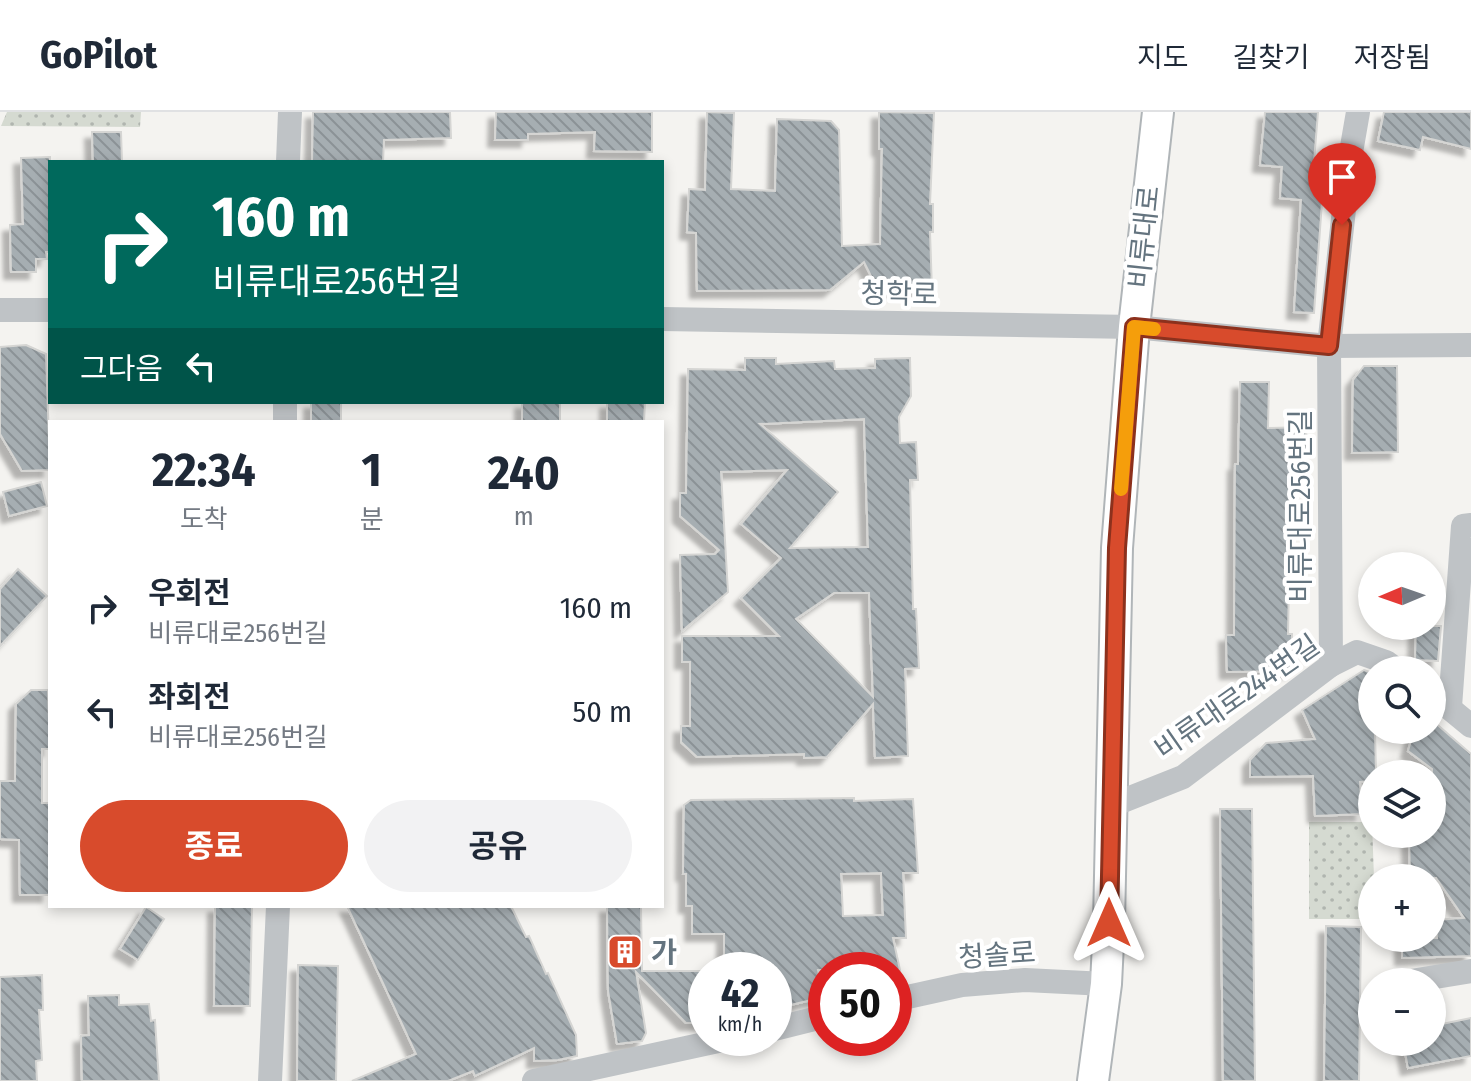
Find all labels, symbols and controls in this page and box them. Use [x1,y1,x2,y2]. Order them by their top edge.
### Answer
text: GoPilot [40,32,157,78]
text: 지도 [1137,41,1188,74]
text: 길찾기 [1232,41,1310,74]
text: 저장됨 [1354,41,1431,74]
pin [1308,143,1376,225]
icon: arrive [1320,155,1364,199]
text: 160 m [212,184,350,251]
street label: 비류대로 [1122,184,1166,290]
icon: right [80,192,184,296]
text: 비류대로256번길 [212,260,461,304]
street label: 청학로 [860,277,938,311]
icon: left [179,344,223,388]
text: 그다음 [80,351,163,387]
street label: 비류대로256번길 [1284,409,1317,603]
text: 22:34 [152,441,256,499]
text: 1 [361,441,382,499]
text: 240 [488,444,560,502]
text: m [514,501,534,532]
text: 도착 [180,504,228,535]
text: 분 [360,504,384,535]
north arrow [1358,552,1446,640]
map controls [1358,552,1446,1056]
text: 우회전 [148,575,231,611]
icon: right [80,586,124,630]
text: 160 m [560,590,632,626]
text: 비류대로256번길 [148,618,328,649]
street label: 비류대로244번길 [1148,628,1326,766]
button: search [1358,656,1446,744]
text: 좌회전 [148,679,231,715]
icon: left [80,690,124,734]
text: 50 m [572,694,632,730]
text: 비류대로256번길 [148,722,328,753]
button: layers [1358,760,1446,848]
button: 종료 [80,800,348,892]
button: 공유 [364,800,632,892]
button: + [1358,864,1446,952]
position arrow [1067,881,1151,965]
building icon: 가 [606,933,644,971]
place label: 가 [651,936,677,969]
street label: 청솔로 [957,936,1037,974]
speed limit sign: 50 [808,952,912,1056]
button: − [1358,968,1446,1056]
text: 42 [721,970,759,1018]
text: km/h [718,1012,762,1036]

